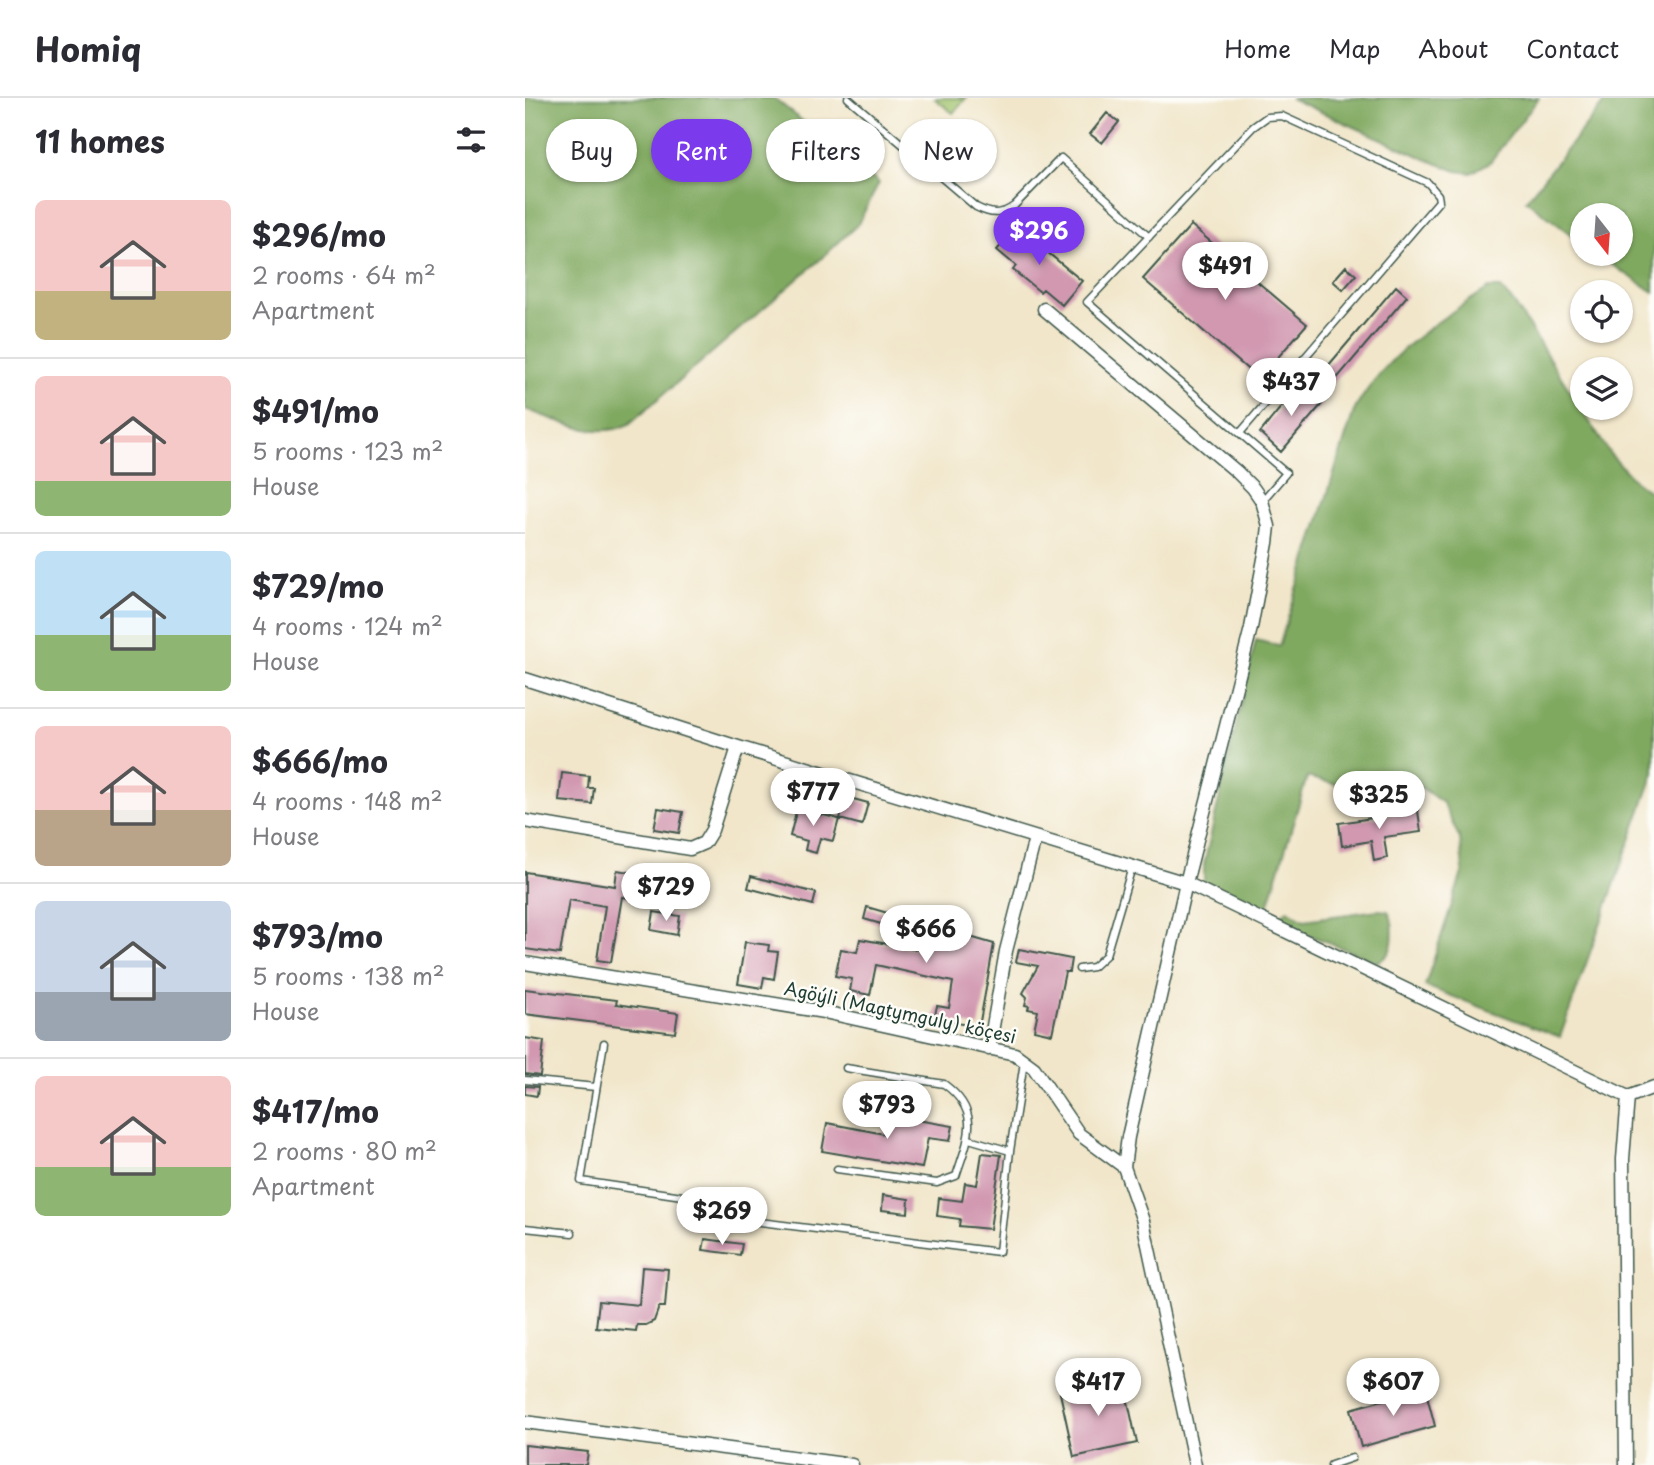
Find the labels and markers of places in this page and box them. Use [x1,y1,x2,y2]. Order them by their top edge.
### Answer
pin: $296 [998,208,1080,267]
pin: $491 [1184,242,1266,302]
pin: $437 [1250,358,1332,418]
pin: $777 [772,768,854,828]
pin: $325 [1338,772,1420,831]
pin: $729 [625,864,707,923]
pin: $666 [885,906,967,965]
pin: $793 [846,1082,928,1141]
pin: $269 [681,1188,763,1247]
pin: $417 [1057,1358,1139,1418]
pin: $607 [1352,1358,1434,1418]

